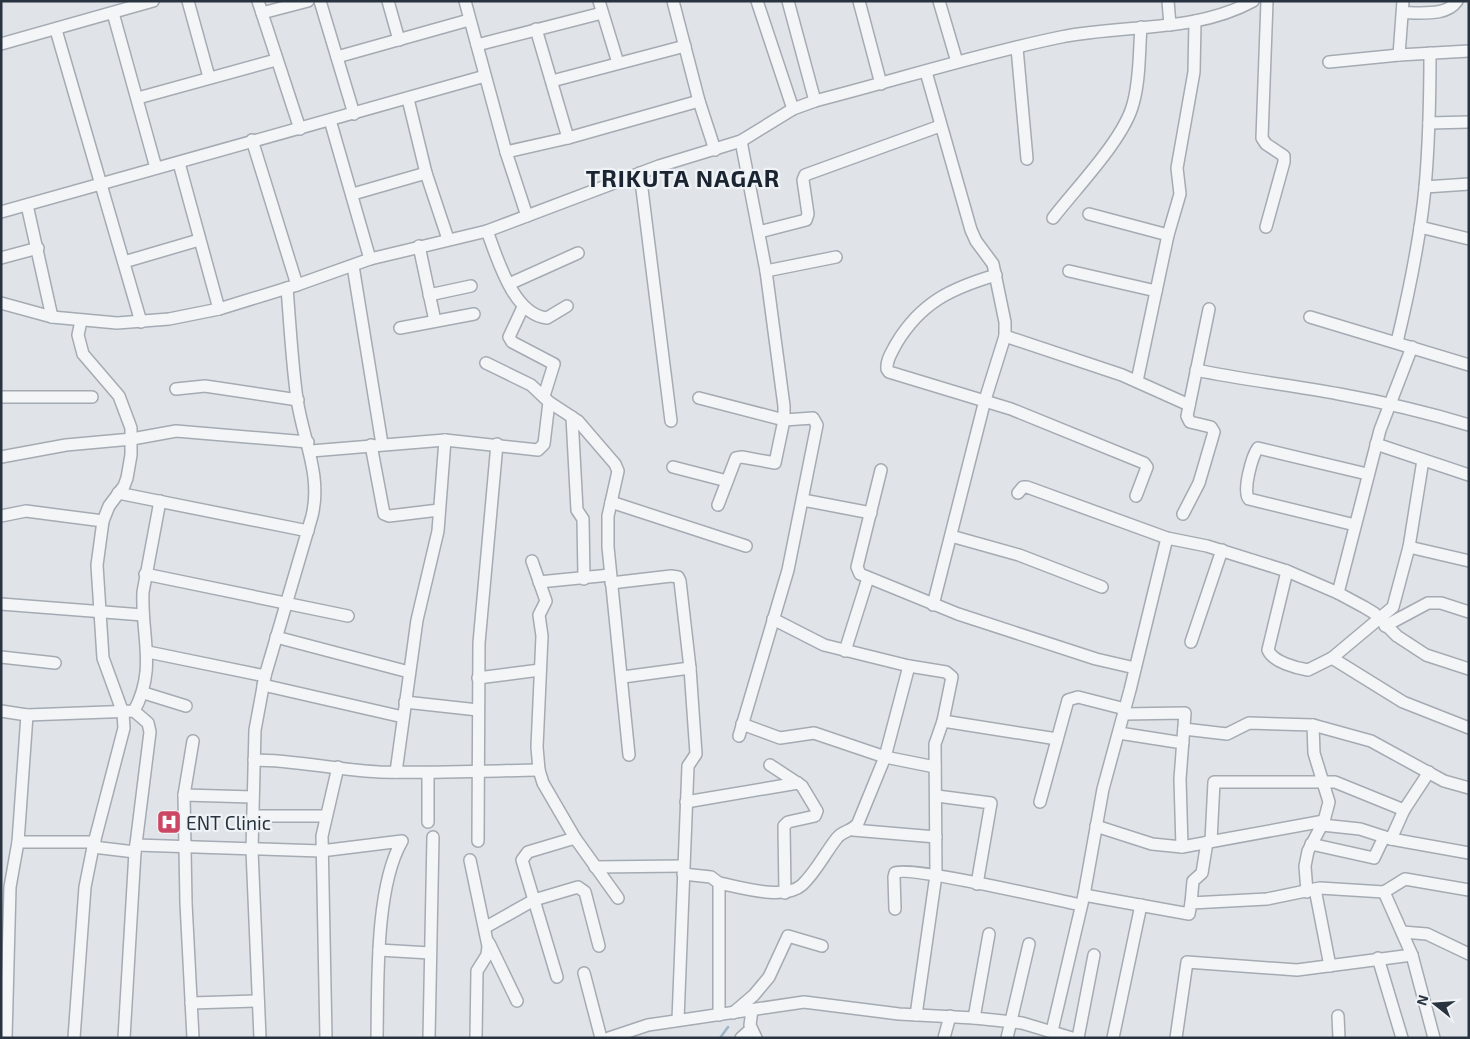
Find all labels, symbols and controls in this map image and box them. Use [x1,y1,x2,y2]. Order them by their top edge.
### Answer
district label: TRIKUTA NAGAR [586,163,780,192]
hospital icon: ENT Clinic [156,809,182,835]
place label: ENT Clinic [186,811,271,834]
north arrow [1410,979,1460,1029]
text: N [1412,993,1432,1007]

